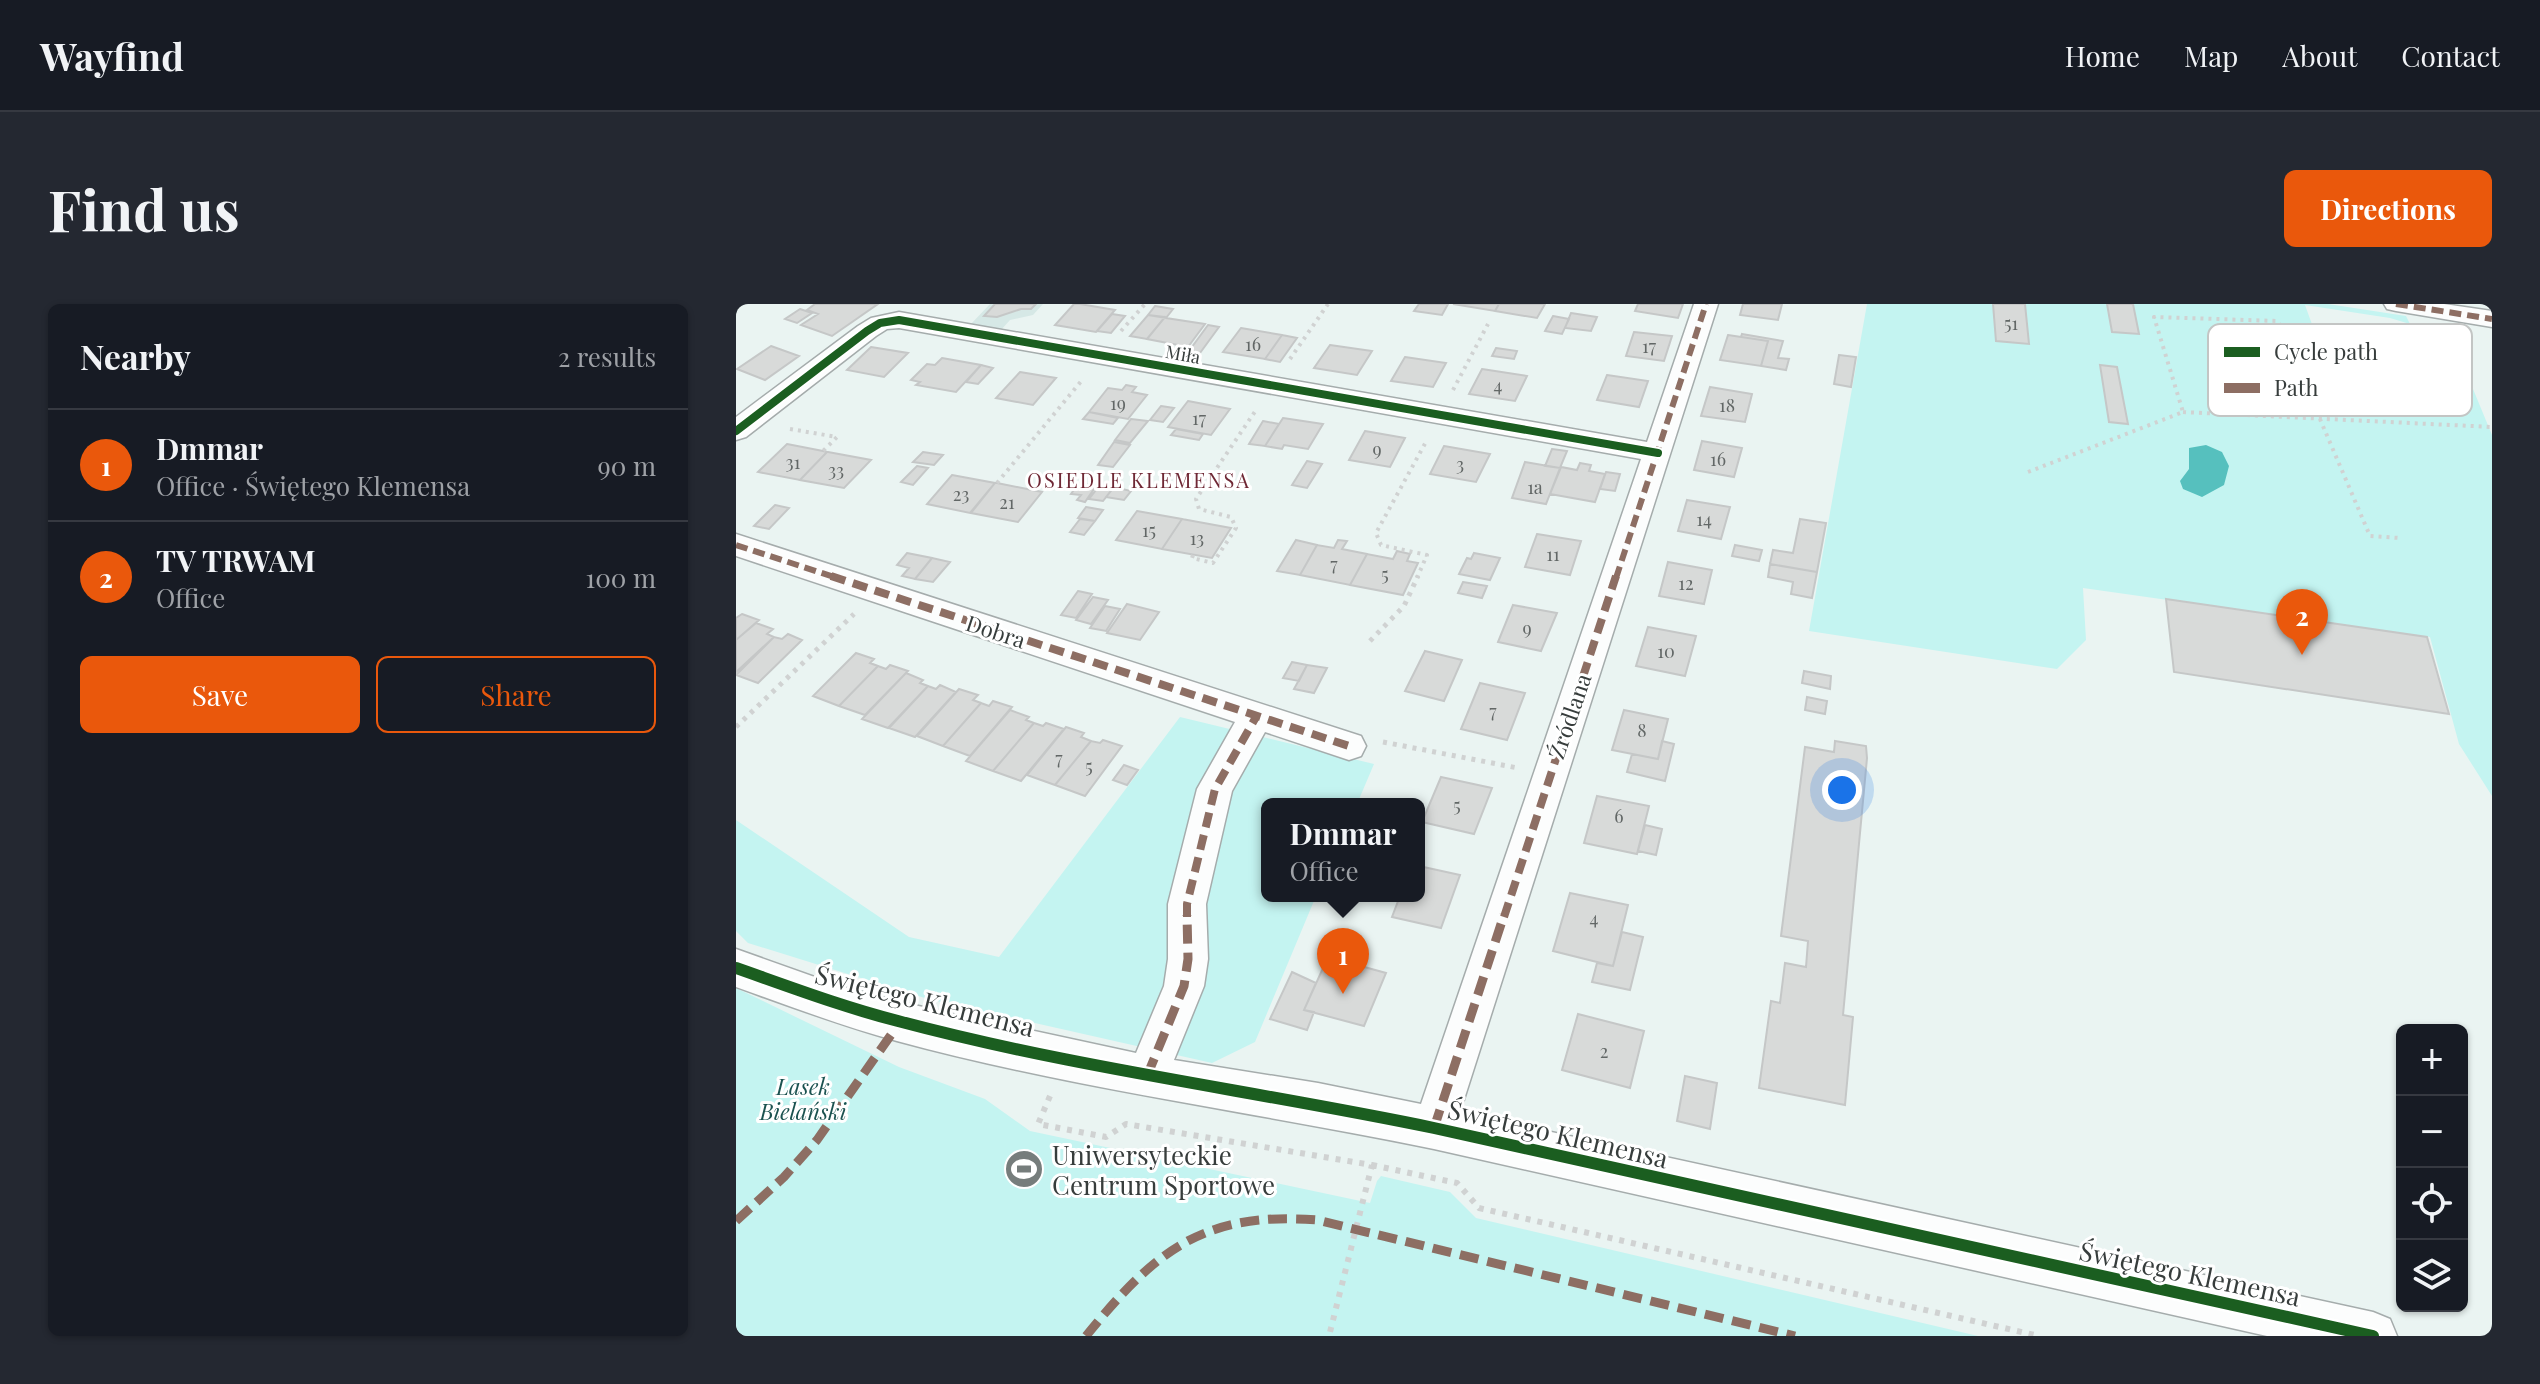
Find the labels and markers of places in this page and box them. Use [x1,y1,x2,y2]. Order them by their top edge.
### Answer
pin: 2 [2276,589,2328,655]
pin: 1 [1317,928,1369,994]
place label: Uniwersyteckie Centrum Sportowe [1052,1137,1275,1202]
sports icon: Uniwersyteckie Centrum Sportowe [1003,1148,1045,1190]

